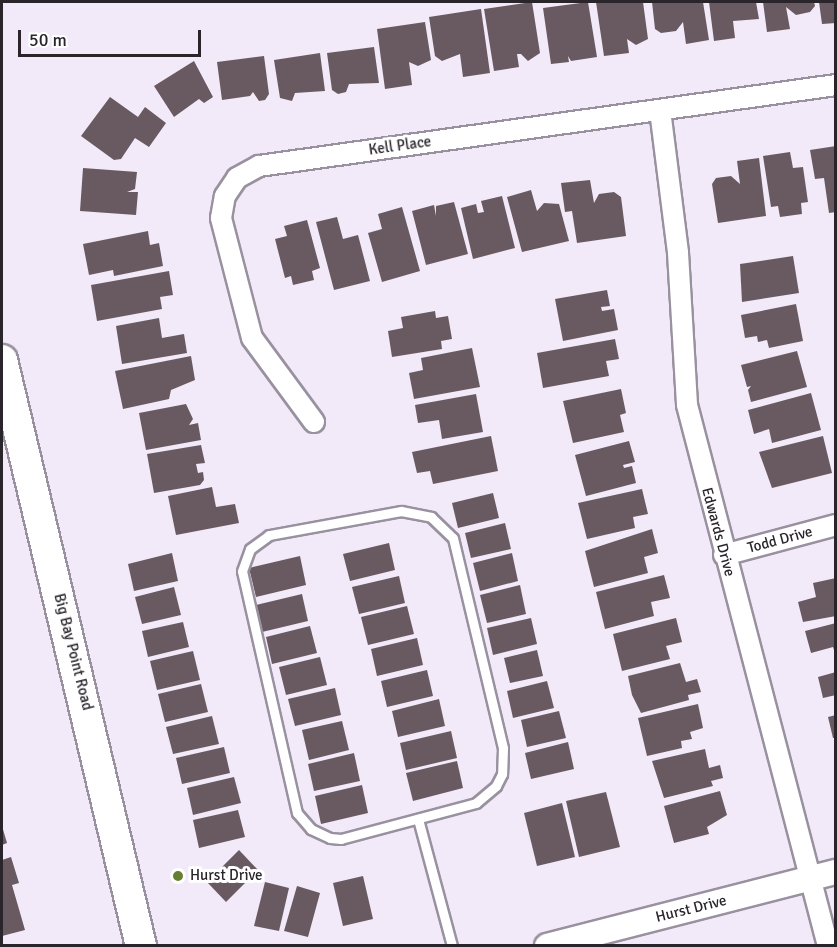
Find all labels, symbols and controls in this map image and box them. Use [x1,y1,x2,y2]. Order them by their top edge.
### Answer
scale bar [21,18,204,56]
text: 50 m [29,29,67,51]
street label: Kell Place [367,133,433,159]
street label: Edwards Drive [697,486,739,578]
street label: Todd Drive [745,523,815,557]
street label: Big Bay Point Road [50,592,96,712]
place label: Hurst Drive [190,867,263,885]
marker: Hurst Drive [171,869,185,883]
street label: Hurst Drive [654,891,728,927]

